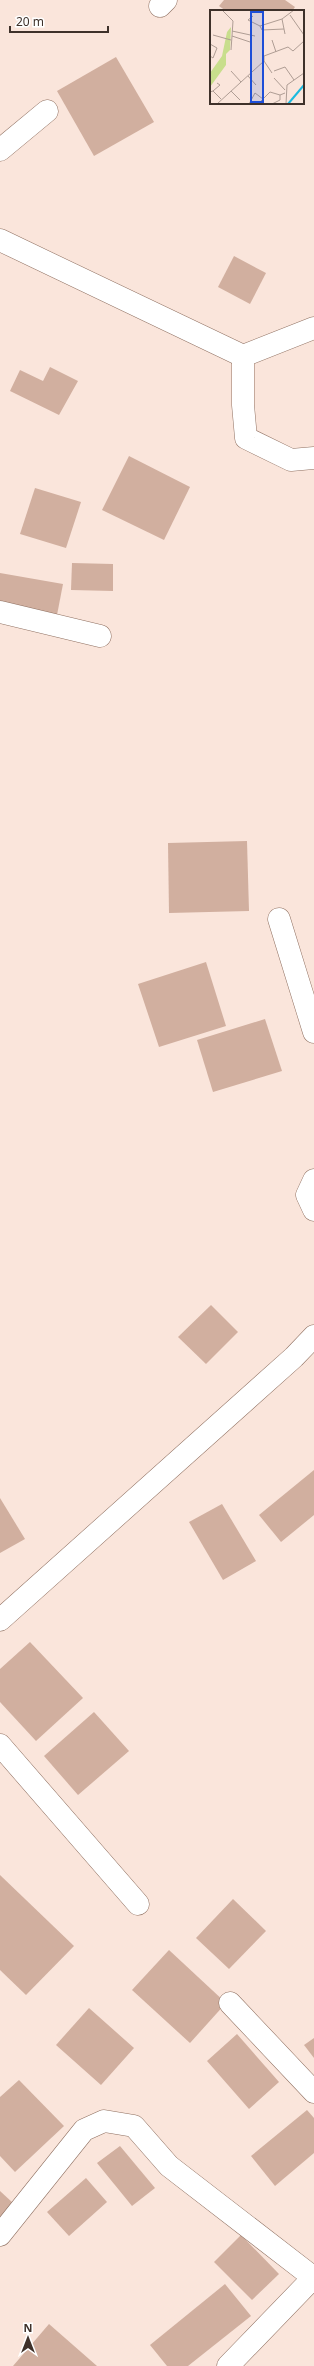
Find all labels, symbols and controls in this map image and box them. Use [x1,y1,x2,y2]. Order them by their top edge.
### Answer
scale bar [10,8,108,34]
inset map [210,10,304,104]
text: 20 m [16,13,44,30]
north arrow [8,2318,48,2358]
text: N [24,2320,32,2335]

